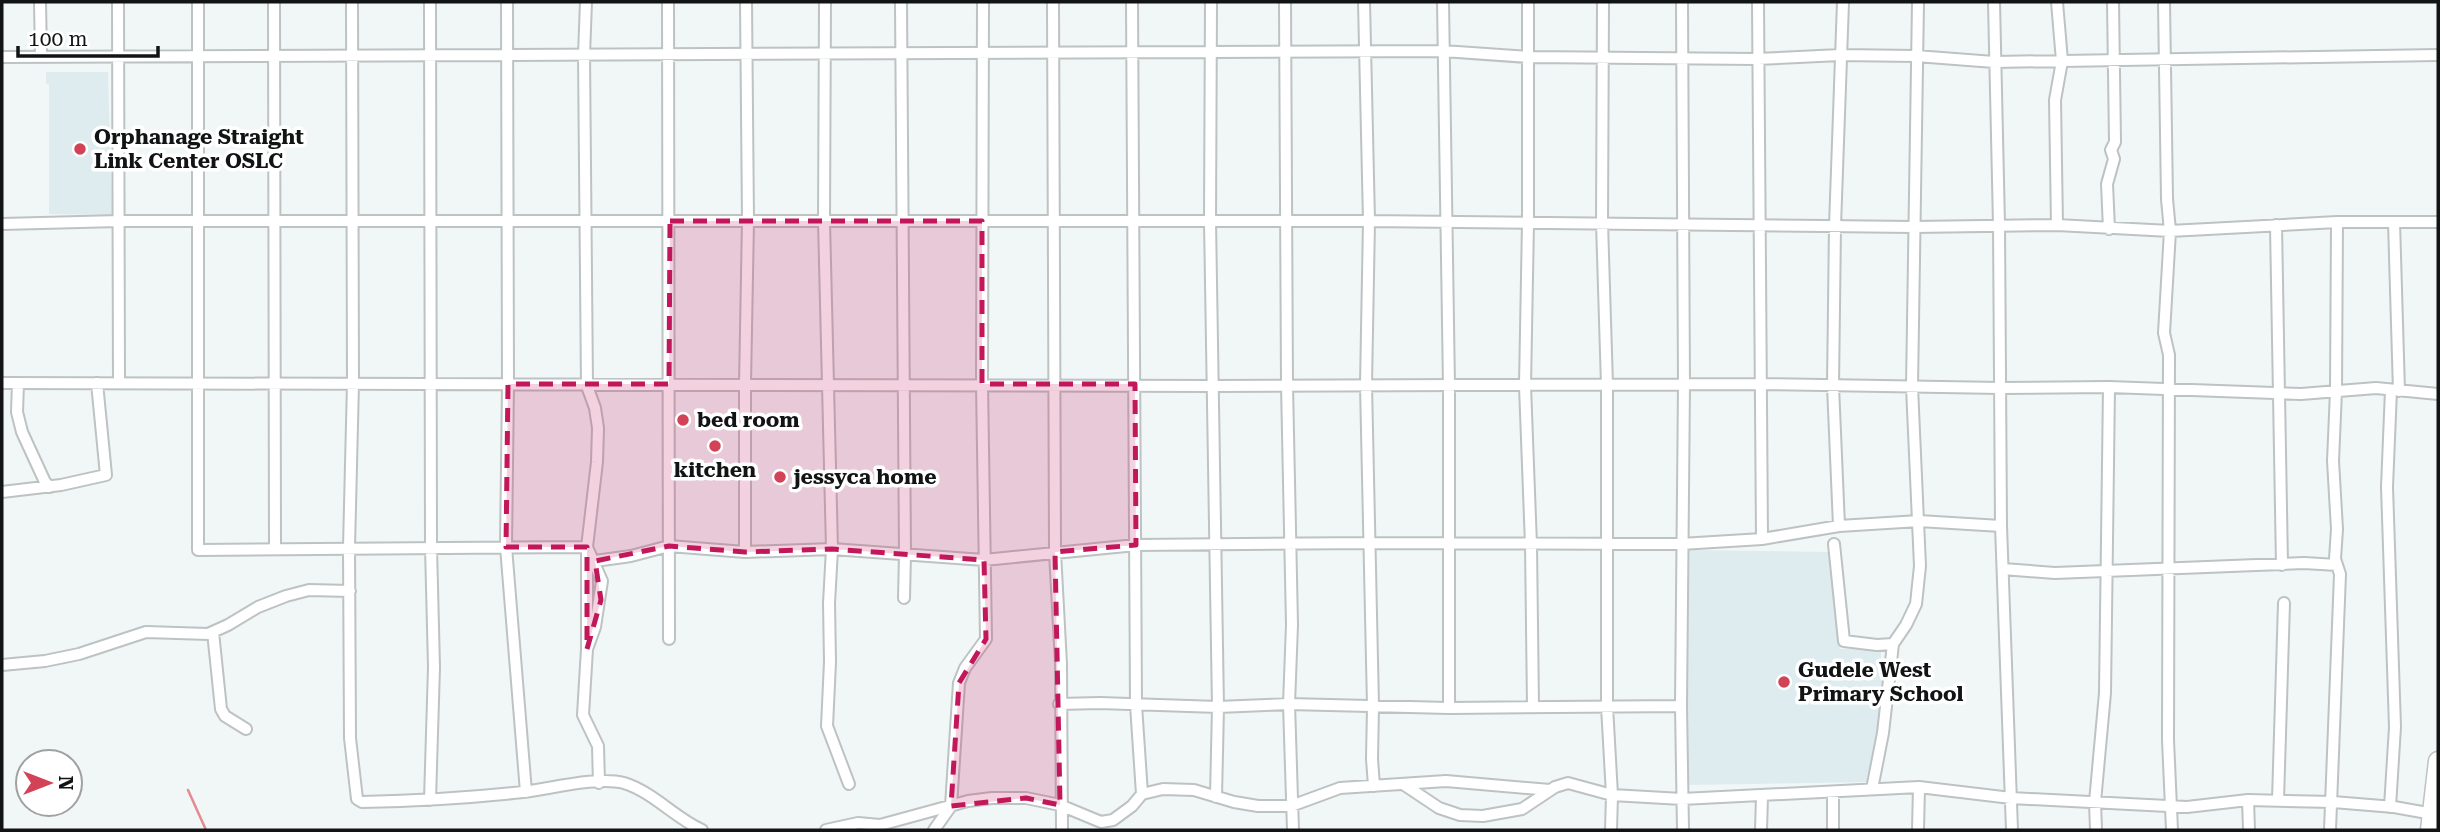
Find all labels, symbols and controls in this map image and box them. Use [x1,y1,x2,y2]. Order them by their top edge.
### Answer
scale bar [18,14,158,58]
text: 100 m [28,27,88,51]
place label: Orphanage Straight Link Center OSLC [94,125,304,173]
marker: Orphanage Straight Link Center OSLC [72,141,88,157]
place label: bed room [697,408,800,432]
marker: bed room [675,412,691,428]
marker: kitchen [707,438,723,454]
place label: kitchen [674,458,756,482]
place label: jessyca home [792,465,937,489]
marker: jessyca home [772,469,788,485]
place label: Gudele West Primary School [1798,658,1964,706]
marker: Gudele West Primary School [1776,674,1792,690]
north arrow [14,748,84,818]
text: N [54,776,77,791]

